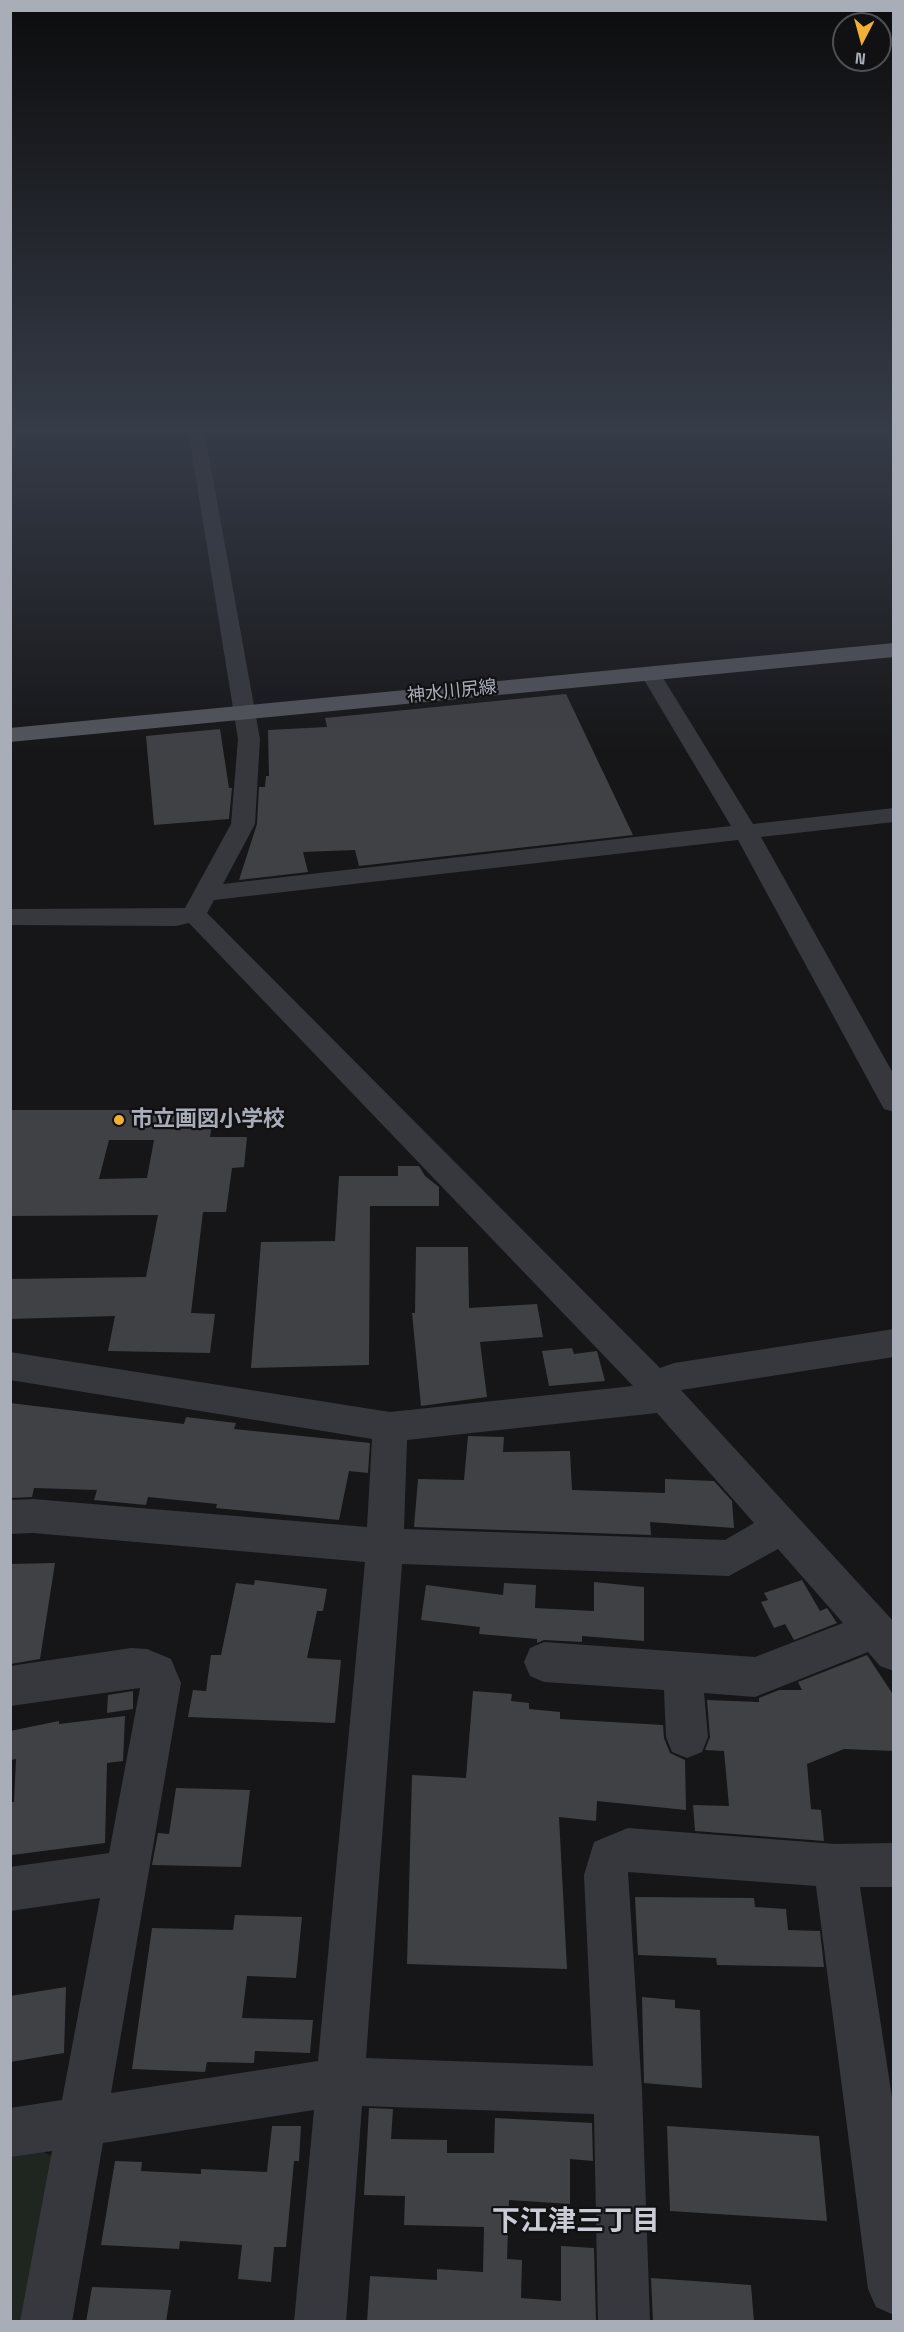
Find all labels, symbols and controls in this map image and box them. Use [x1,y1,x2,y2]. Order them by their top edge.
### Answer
north arrow [832,12,892,72]
text: N [854,47,867,69]
street label: 神水川尻線 [406,677,498,707]
place label: 市立画図小学校 [131,1107,285,1133]
marker: 市立画図小学校 [112,1113,126,1127]
district label: 下江津三丁目 [492,2205,660,2239]

